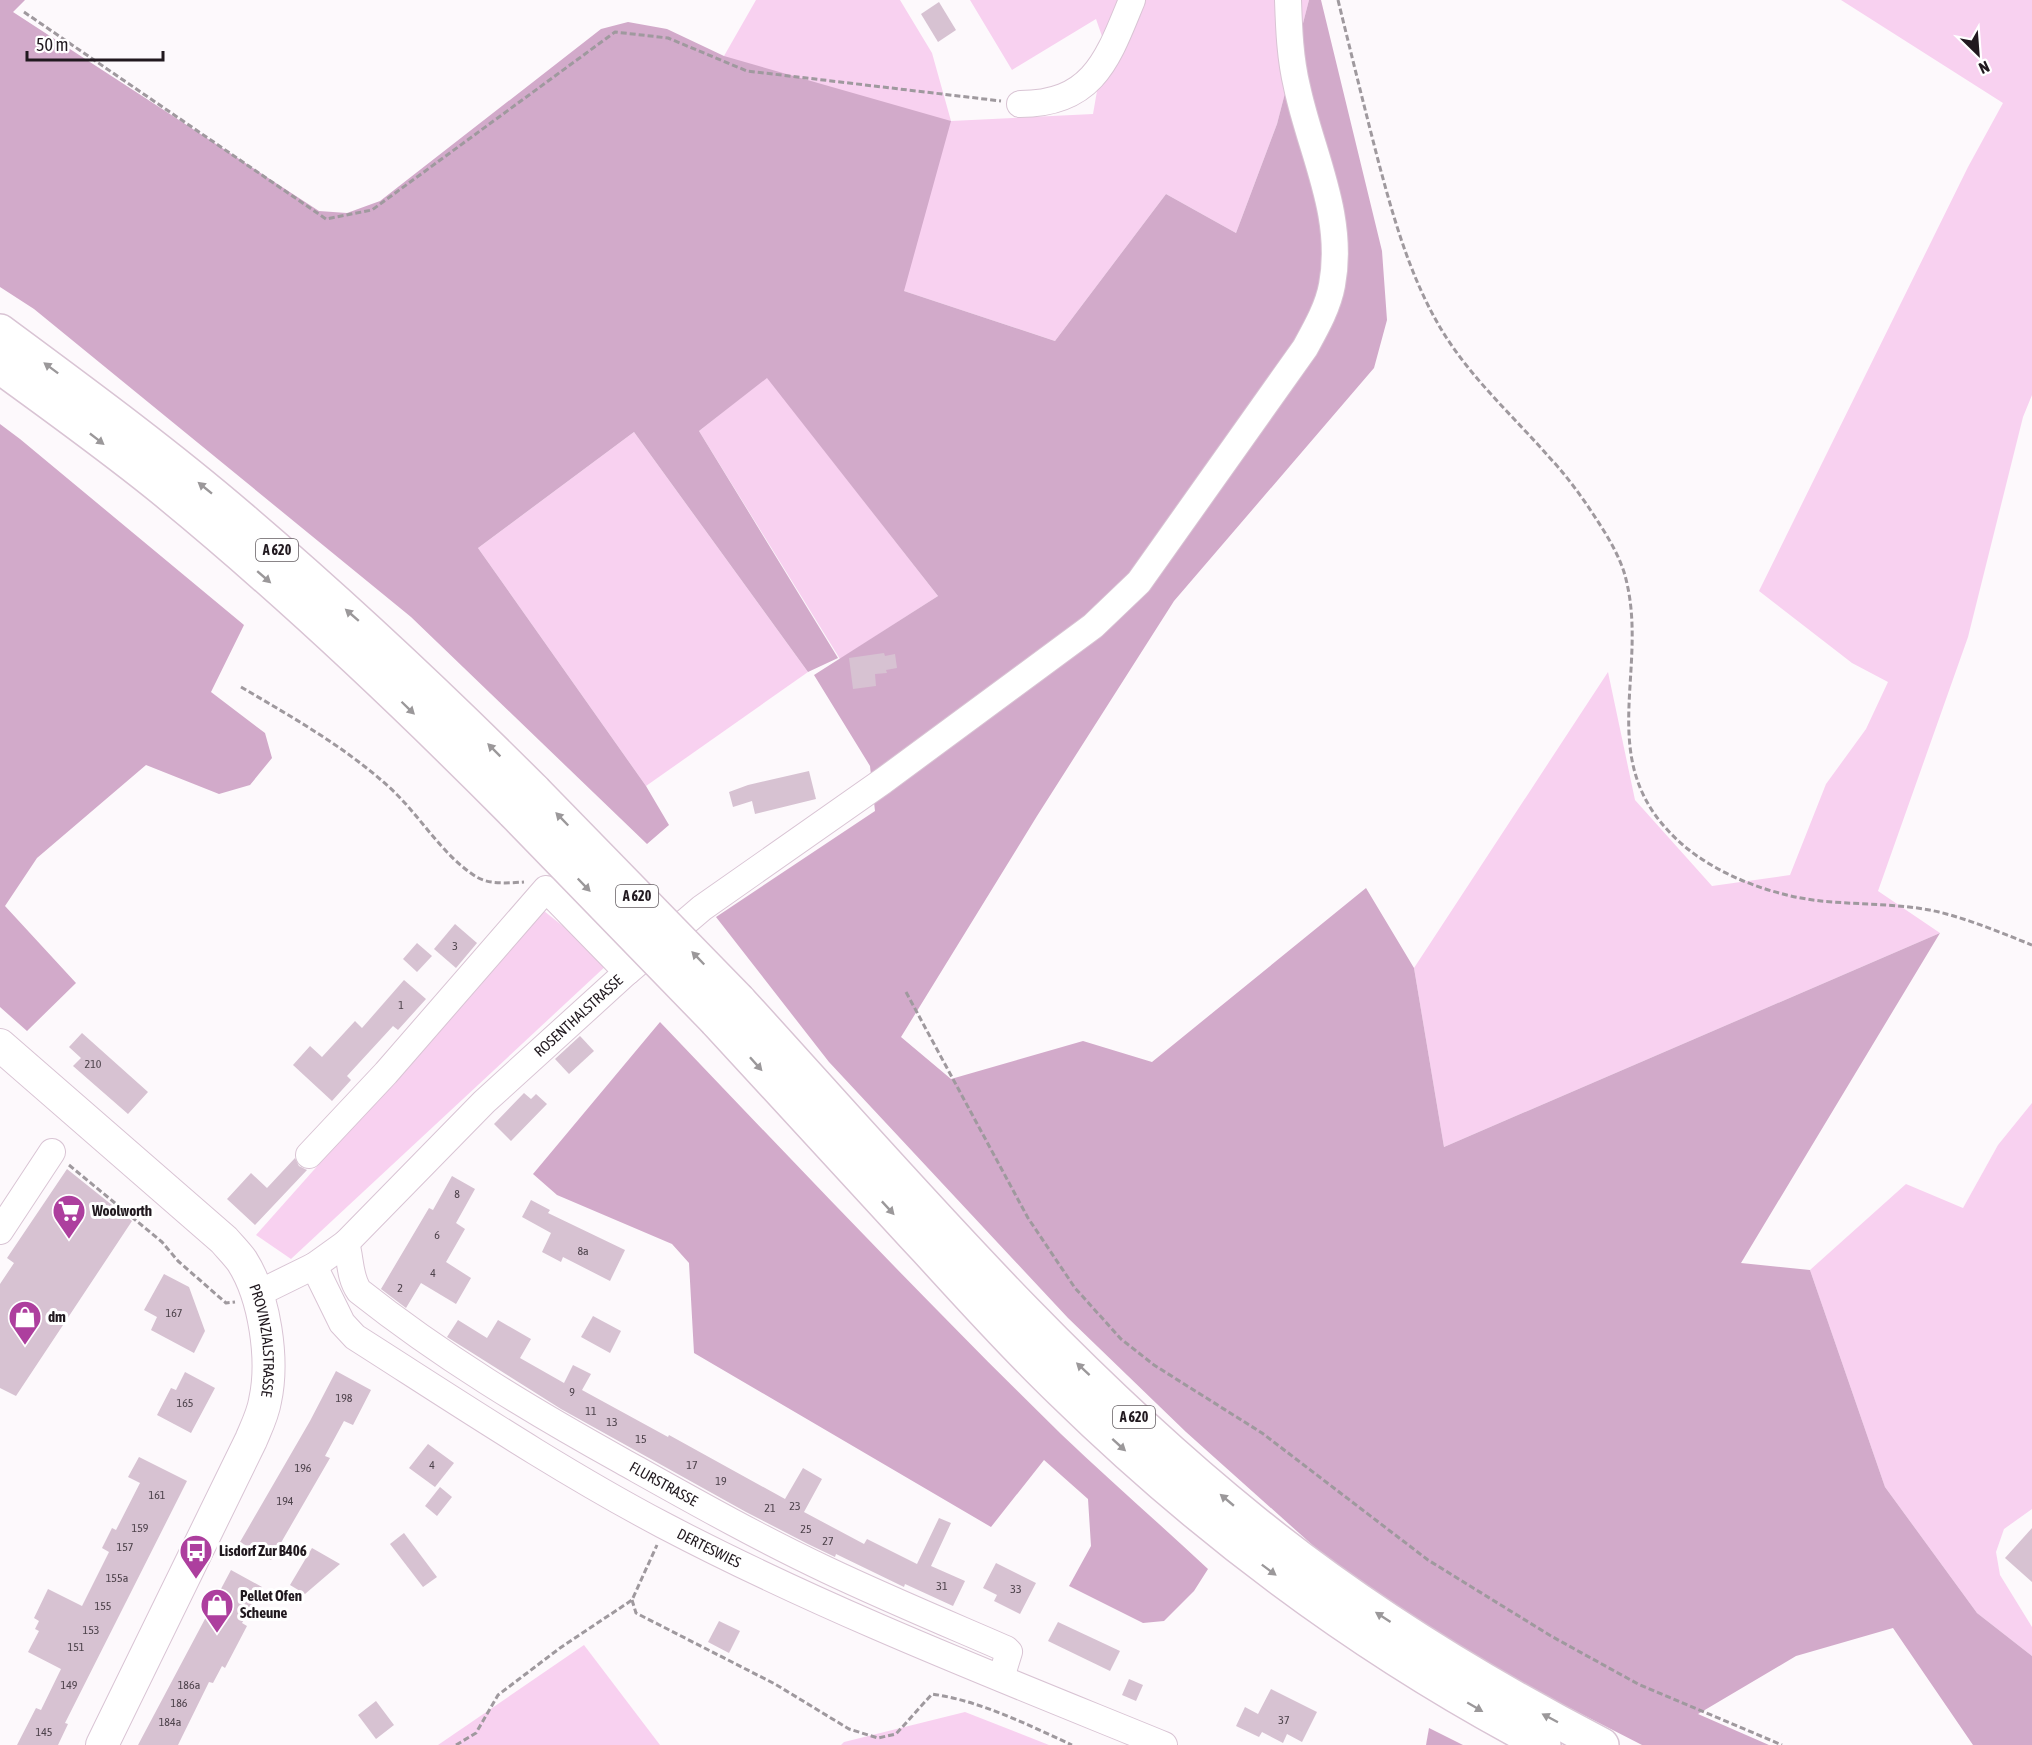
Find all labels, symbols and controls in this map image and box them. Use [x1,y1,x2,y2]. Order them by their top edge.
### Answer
scale bar [27,24,164,62]
north arrow [1948,24,2008,84]
text: 50 m [36,34,68,55]
text: N [1976,57,1992,78]
one-way arrow [43,363,58,375]
one-way arrow [90,433,105,445]
one-way arrow [197,482,212,495]
road number: A 620 [256,539,298,561]
one-way arrow [256,570,271,583]
one-way arrow [344,609,360,622]
one-way arrow [400,701,415,715]
one-way arrow [487,743,501,757]
one-way arrow [555,812,569,826]
one-way arrow [577,878,591,893]
road number: A 620 [616,885,658,907]
house number: 3 [452,939,458,953]
one-way arrow [691,951,705,966]
street label: ROSENTHALSTRASSE [531,971,626,1060]
house number: 1 [398,998,404,1012]
one-way arrow [749,1056,762,1071]
house number: 210 [85,1057,102,1071]
house number: 8 [454,1187,460,1201]
supermarket icon: Woolworth [51,1193,87,1240]
one-way arrow [880,1200,894,1214]
place label: Woolworth [91,1202,152,1219]
house number: 6 [434,1228,440,1242]
house number: 8a [577,1244,589,1258]
house number: 4 [430,1266,436,1280]
street label: PROVINZIALSTRASSE [246,1281,277,1399]
house number: 2 [397,1281,403,1295]
shop icon: dm [7,1299,43,1346]
house number: 167 [166,1306,183,1320]
place label: dm [48,1308,66,1325]
one-way arrow [1076,1363,1090,1377]
house number: 9 [569,1385,575,1399]
house number: 198 [336,1391,353,1405]
house number: 165 [177,1396,193,1410]
house number: 11 [585,1404,597,1418]
road number: A 620 [1113,1406,1155,1428]
house number: 13 [606,1415,618,1429]
house number: 15 [635,1432,647,1446]
one-way arrow [1112,1438,1127,1452]
house number: 4 [429,1458,435,1472]
street label: FLURSTRASSE [627,1458,701,1510]
house number: 17 [686,1458,698,1472]
house number: 196 [295,1461,312,1475]
house number: 19 [715,1474,727,1488]
house number: 161 [149,1488,166,1502]
house number: 194 [277,1494,294,1508]
one-way arrow [1219,1494,1235,1507]
house number: 23 [789,1499,801,1513]
house number: 21 [764,1501,776,1515]
house number: 159 [132,1521,149,1535]
house number: 25 [800,1522,812,1536]
street label: DERTESWIES [674,1525,744,1571]
bus stop icon: Lisdorf Zur B406 [178,1533,214,1580]
house number: 27 [822,1534,834,1548]
house number: 157 [117,1540,134,1554]
place label: Lisdorf Zur B406 [219,1542,307,1559]
one-way arrow [1261,1564,1277,1576]
house number: 155a [106,1571,128,1585]
house number: 31 [936,1579,948,1593]
house number: 33 [1010,1582,1022,1596]
shop icon: Pellet Ofen Scheune [199,1587,235,1634]
place label: Pellet Ofen Scheune [240,1587,302,1621]
house number: 155 [95,1599,111,1613]
one-way arrow [1375,1612,1391,1623]
house number: 153 [83,1623,99,1637]
house number: 151 [68,1640,85,1654]
house number: 149 [61,1678,78,1692]
house number: 186a [178,1678,200,1692]
house number: 186 [171,1696,188,1710]
one-way arrow [1467,1702,1484,1712]
house number: 37 [1278,1713,1290,1727]
one-way arrow [1542,1713,1559,1723]
house number: 184a [159,1715,181,1729]
house number: 145 [36,1725,52,1739]

